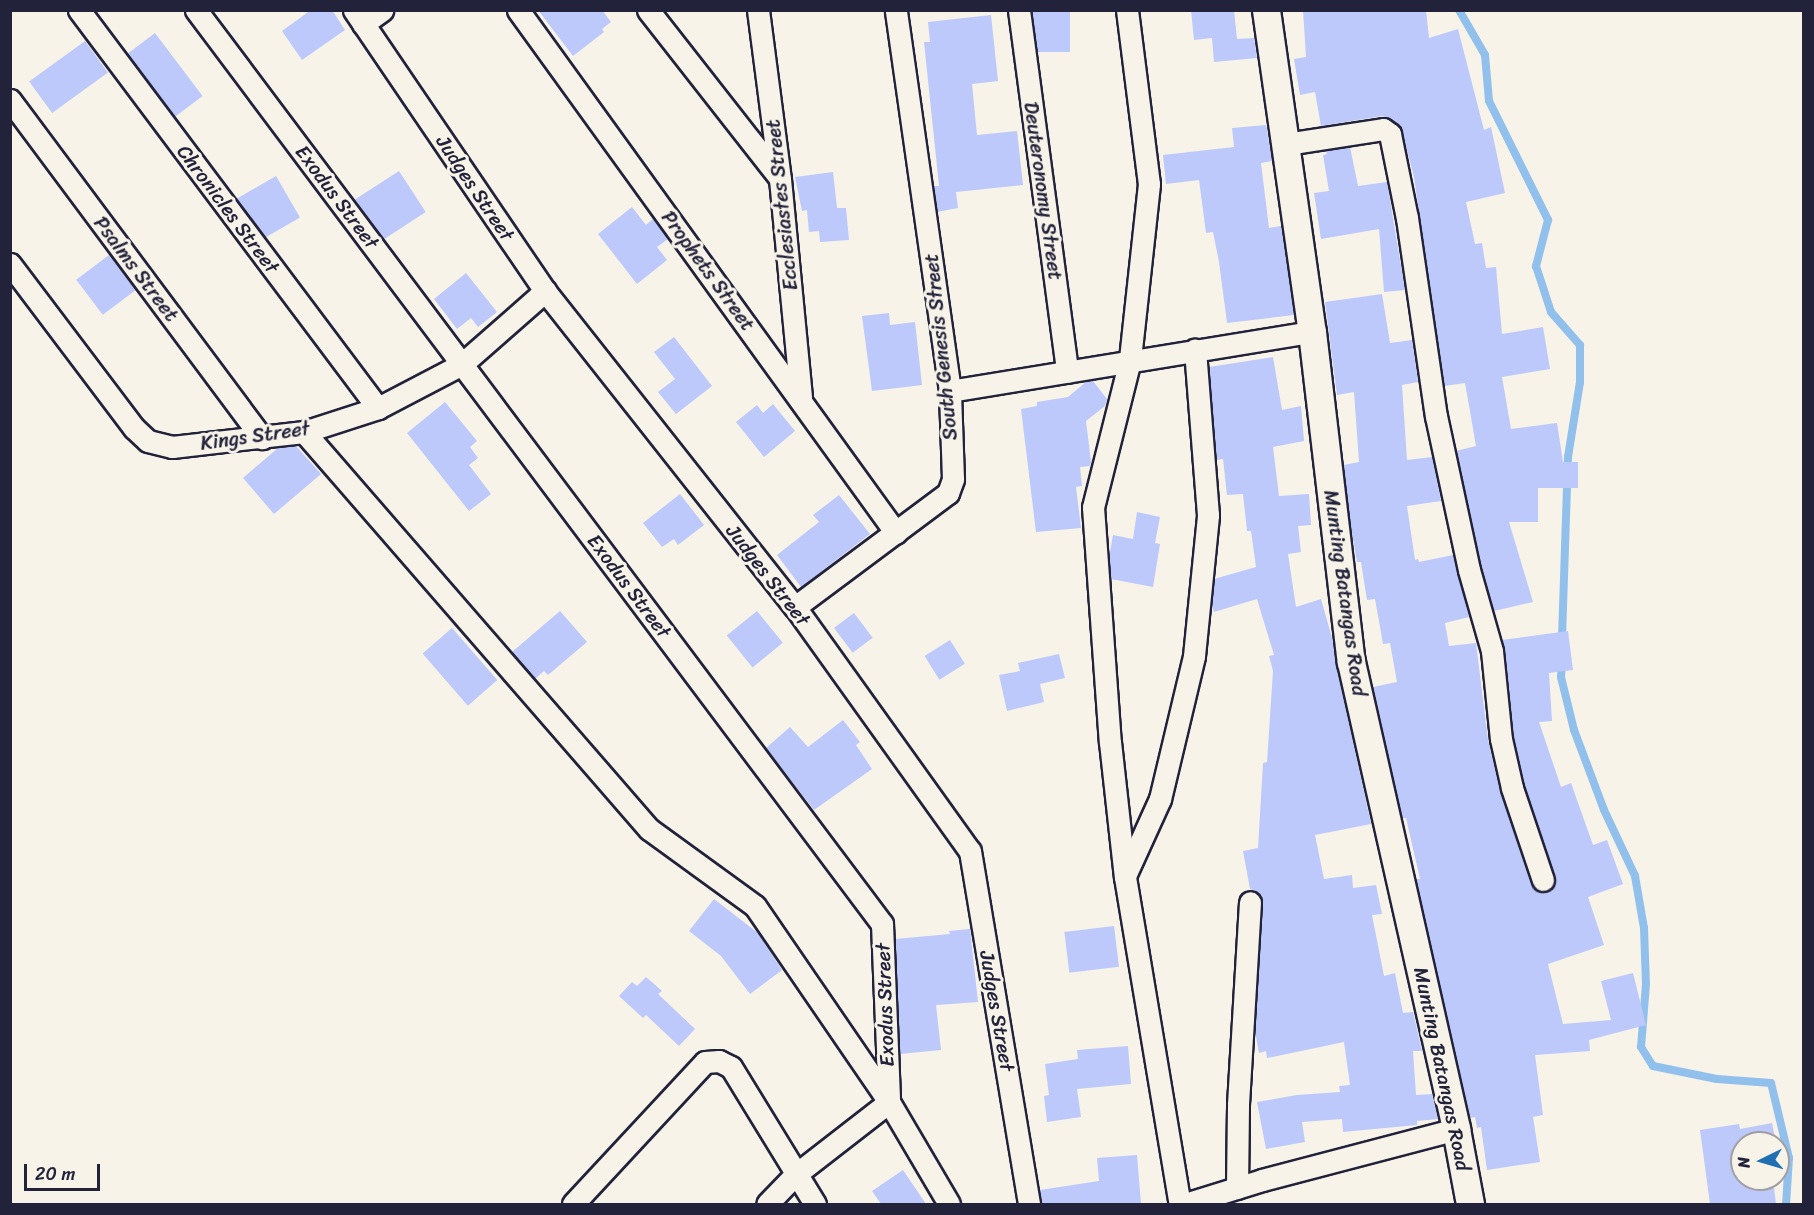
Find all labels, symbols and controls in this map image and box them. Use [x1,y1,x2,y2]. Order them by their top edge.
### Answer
street label: Deuteronomy Street [1019,100,1067,282]
street label: Ecclesiastes Street [761,118,803,292]
street label: Judges Street [431,130,519,246]
street label: Chronicles Street [172,140,284,278]
street label: Exodus Street [290,140,384,254]
street label: Prophets Street [656,206,760,336]
street label: Psalms Street [89,212,183,326]
street label: South Genesis Street [919,252,963,442]
street label: Kings Street [199,416,311,456]
street label: Munting Batangas Road [1319,488,1371,698]
street label: Judges Street [721,519,815,631]
street label: Exodus Street [582,529,676,643]
street label: Exodus Street [871,942,899,1068]
street label: Judges Street [975,949,1019,1073]
street label: Munting Batangas Road [1409,965,1475,1173]
north arrow [1730,1131,1790,1191]
scale bar [27,1152,104,1190]
text: N [1729,1156,1758,1169]
text: 20 m [35,1158,75,1190]

